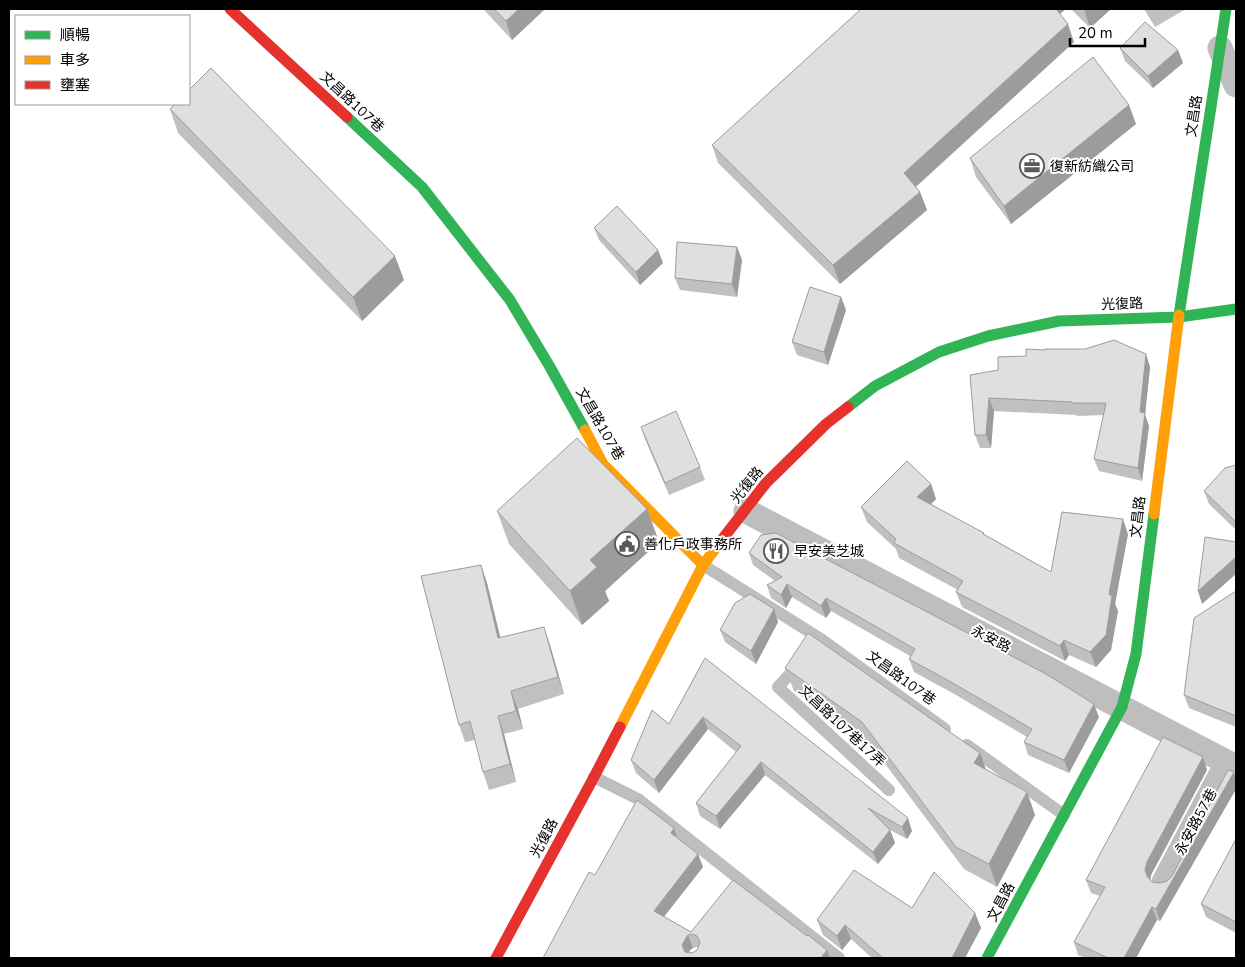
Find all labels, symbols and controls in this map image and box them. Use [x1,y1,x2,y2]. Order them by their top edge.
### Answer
legend [15,15,190,105]
scale bar [1070,15,1145,47]
text: 20 m [1078,23,1113,43]
text: 順暢 [60,25,90,45]
text: 車多 [60,50,90,70]
street label: 文昌路107巷 [316,67,388,137]
text: 壅塞 [60,75,90,95]
street label: 文昌路 [1181,94,1207,138]
office icon: 復新紡織公司 [1019,153,1045,179]
place label: 復新紡織公司 [1050,157,1134,176]
street label: 光復路 [1101,294,1143,314]
street label: 文昌路107巷 [571,384,629,464]
street label: 光復路 [726,463,768,507]
street label: 文昌路 [1126,495,1150,539]
public building icon: 善化戶政事務所 [614,531,640,557]
place label: 善化戶政事務所 [644,535,742,554]
restaurant icon: 早安美芝城 [763,538,789,564]
place label: 早安美芝城 [794,542,864,561]
street label: 永安路 [968,621,1014,657]
street label: 文昌路107巷 [863,646,939,710]
street label: 文昌路107巷17弄 [795,681,889,771]
street label: 永安路57巷 [1171,785,1221,859]
street label: 光復路 [526,815,562,861]
street label: 文昌路 [983,879,1019,925]

